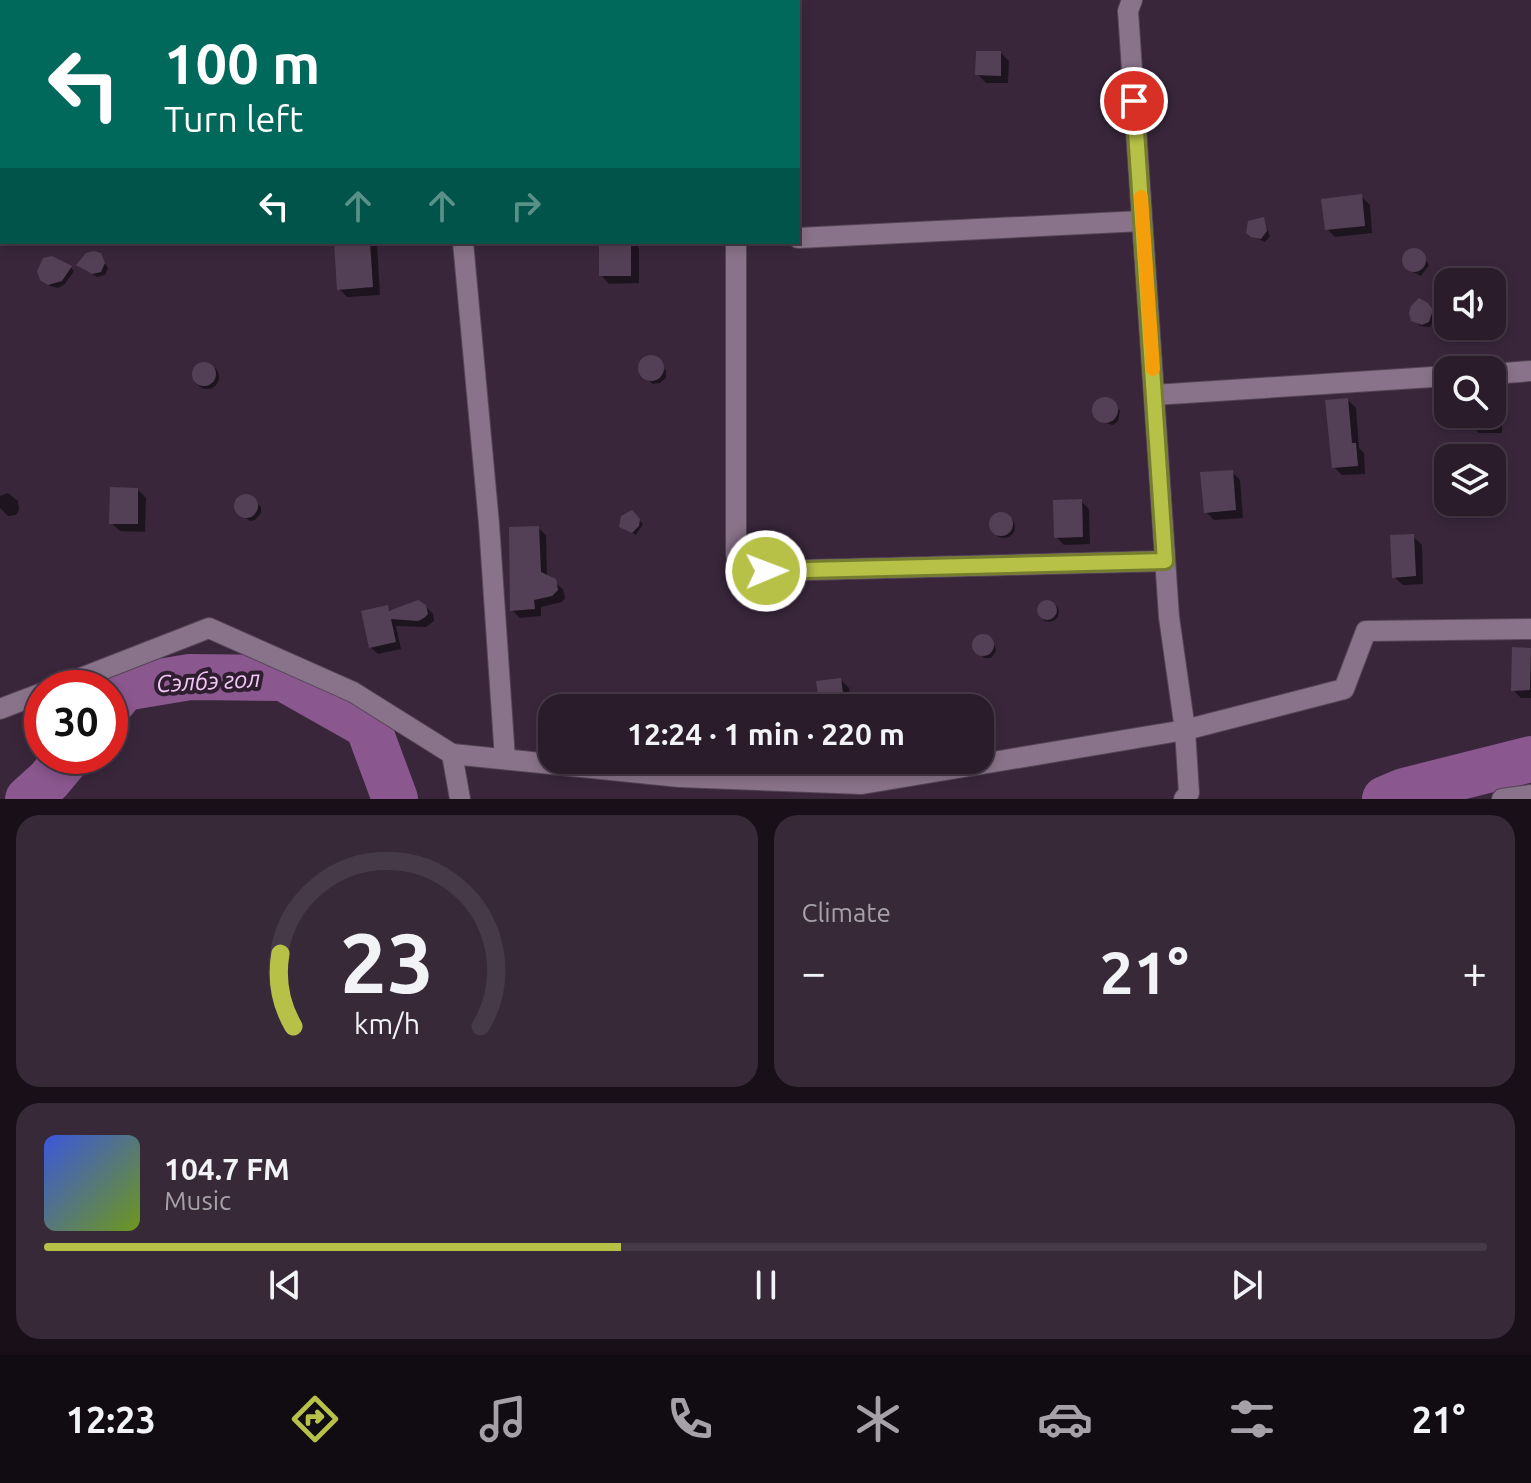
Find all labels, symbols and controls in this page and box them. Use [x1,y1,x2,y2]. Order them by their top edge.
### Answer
icon: left [32,32,136,136]
text: 100 m [164,32,320,95]
pin [1100,67,1168,135]
icon: arrive [1112,79,1156,123]
text: Turn left [164,98,303,139]
icon: left [252,184,296,228]
icon: ahead [336,184,380,228]
icon: ahead [420,184,464,228]
icon: right [504,184,548,228]
map controls [1434,268,1506,516]
button: sound [1434,268,1506,340]
button: search [1434,356,1506,428]
button: layers [1434,444,1506,516]
position arrow [724,529,808,613]
water label: Сэлбэ гол [155,665,261,697]
speed limit sign: 30 [24,670,128,774]
text: 12:24 · 1 min · 220 m [627,717,905,751]
text: Climate [802,898,891,927]
text: 23 [340,915,434,1009]
text: 21° [1100,938,1189,1005]
text: − [802,947,826,996]
text: + [1462,947,1487,996]
text: km/h [354,1007,420,1039]
text: 104.7 FM [164,1152,290,1186]
text: Music [164,1186,231,1215]
icon: previous [263,1263,307,1307]
icon: pause [744,1263,788,1307]
icon: next [1225,1263,1269,1307]
icon: directions [287,1391,343,1447]
icon: music [475,1391,531,1447]
icon: phone [662,1391,718,1447]
icon: climate [850,1391,906,1447]
icon: car [1037,1391,1093,1447]
icon: filters [1224,1391,1280,1447]
text: 12:23 [66,1399,156,1440]
text: 21° [1412,1399,1465,1440]

